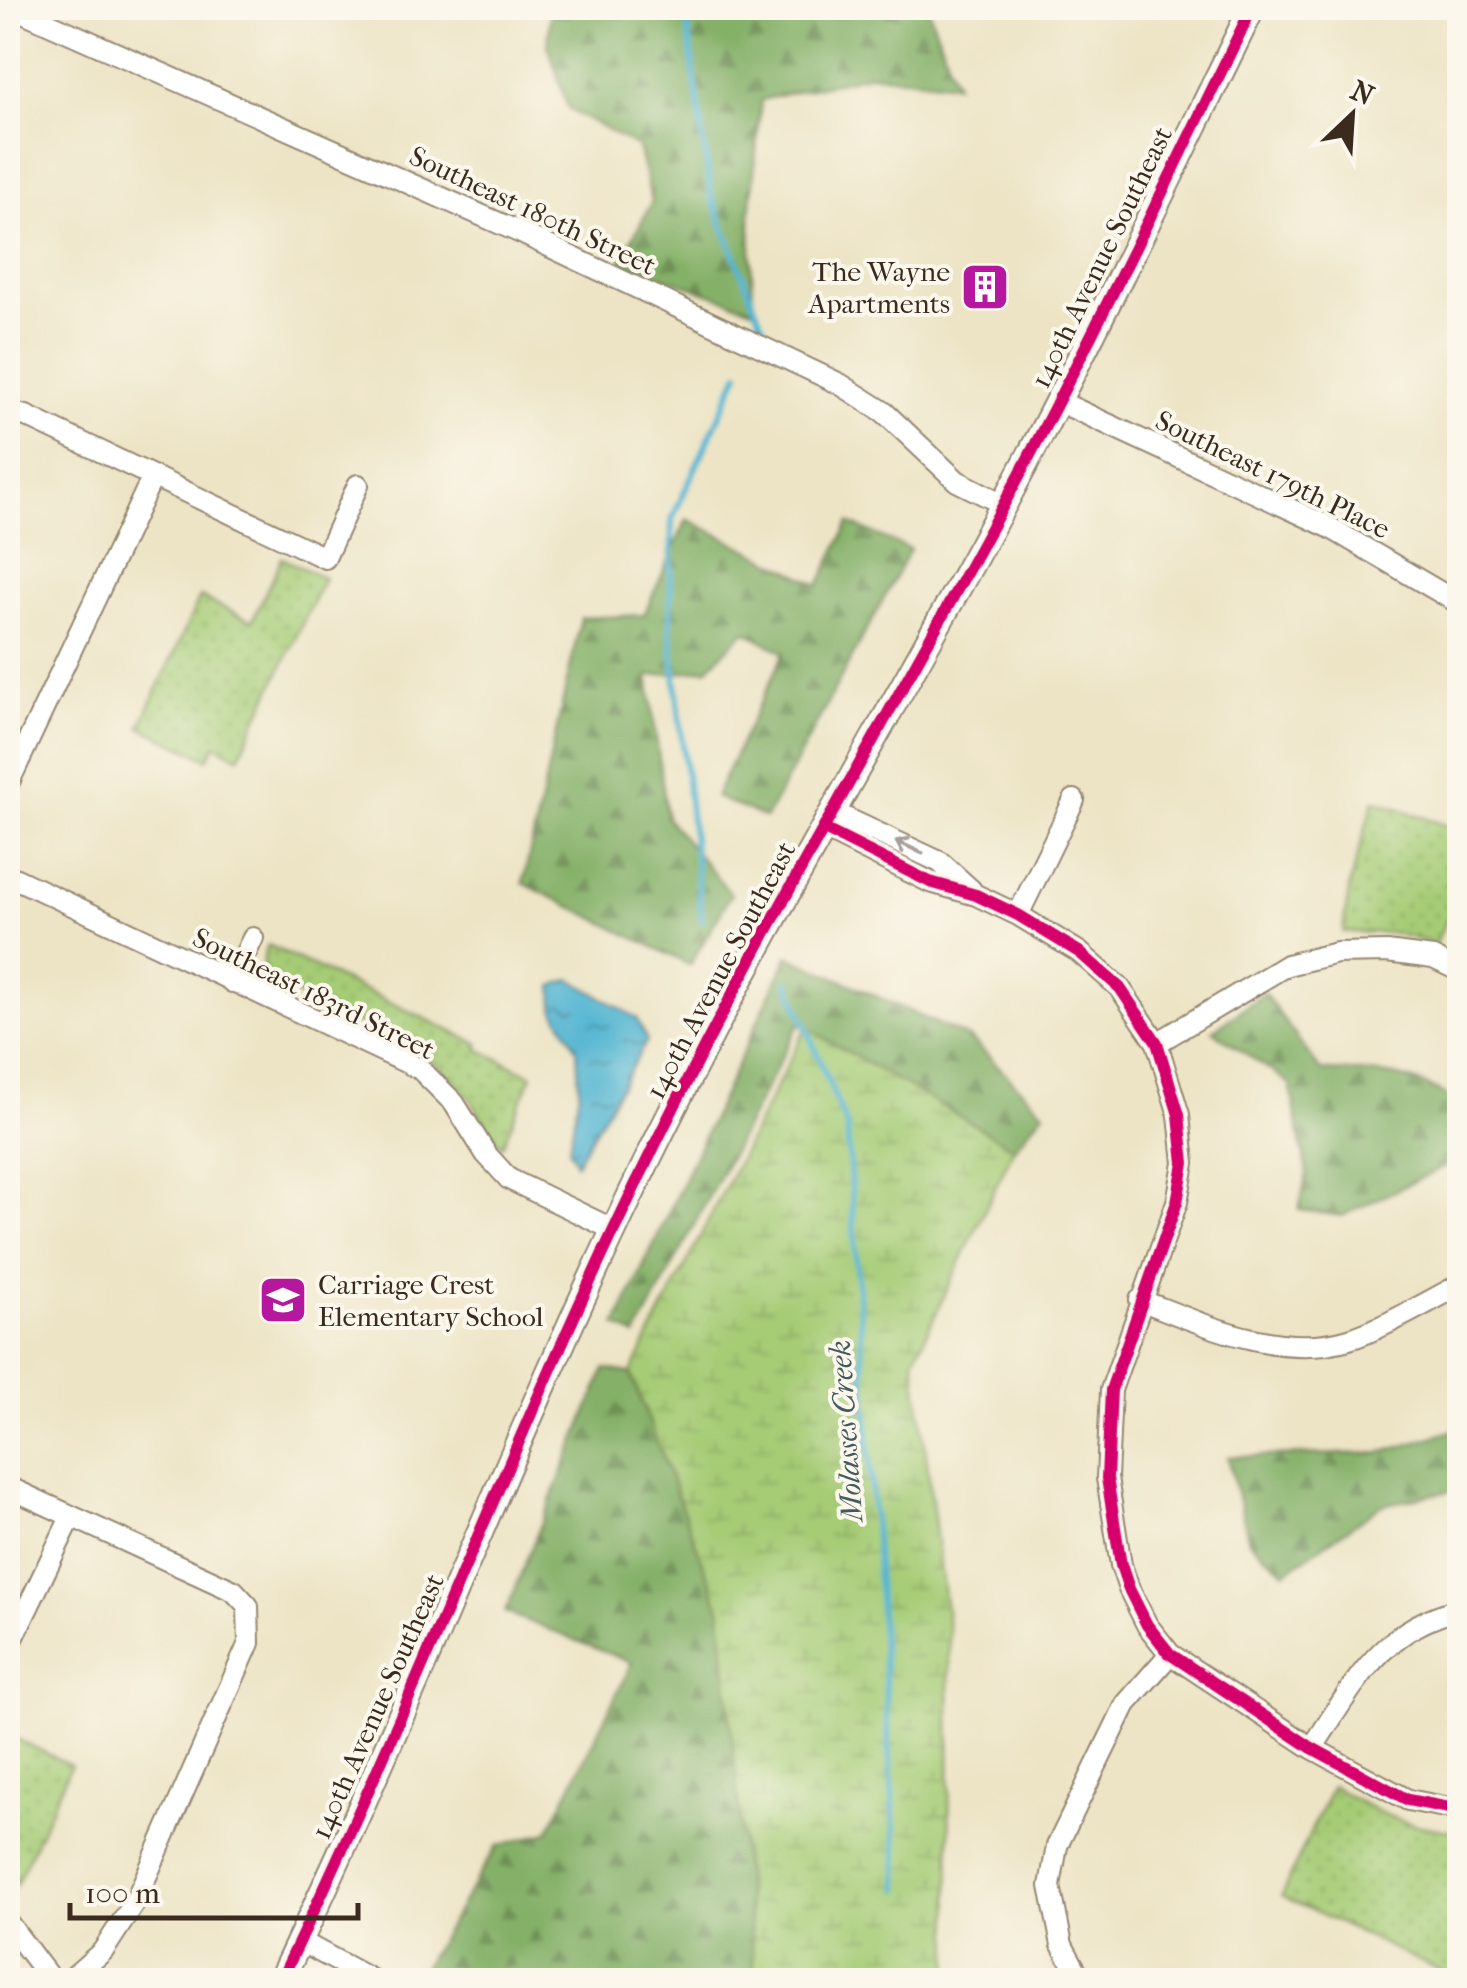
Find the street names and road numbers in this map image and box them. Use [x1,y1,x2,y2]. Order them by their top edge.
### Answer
street label: 140th Avenue Southeast [1024,121,1179,393]
street label: Southeast 180th Street [404,139,661,282]
street label: Southeast 179th Place [1150,403,1395,546]
street label: 140th Avenue Southeast [639,836,802,1105]
street label: Southeast 183rd Street [187,921,440,1066]
street label: 140th Avenue Southeast [304,1568,451,1844]

